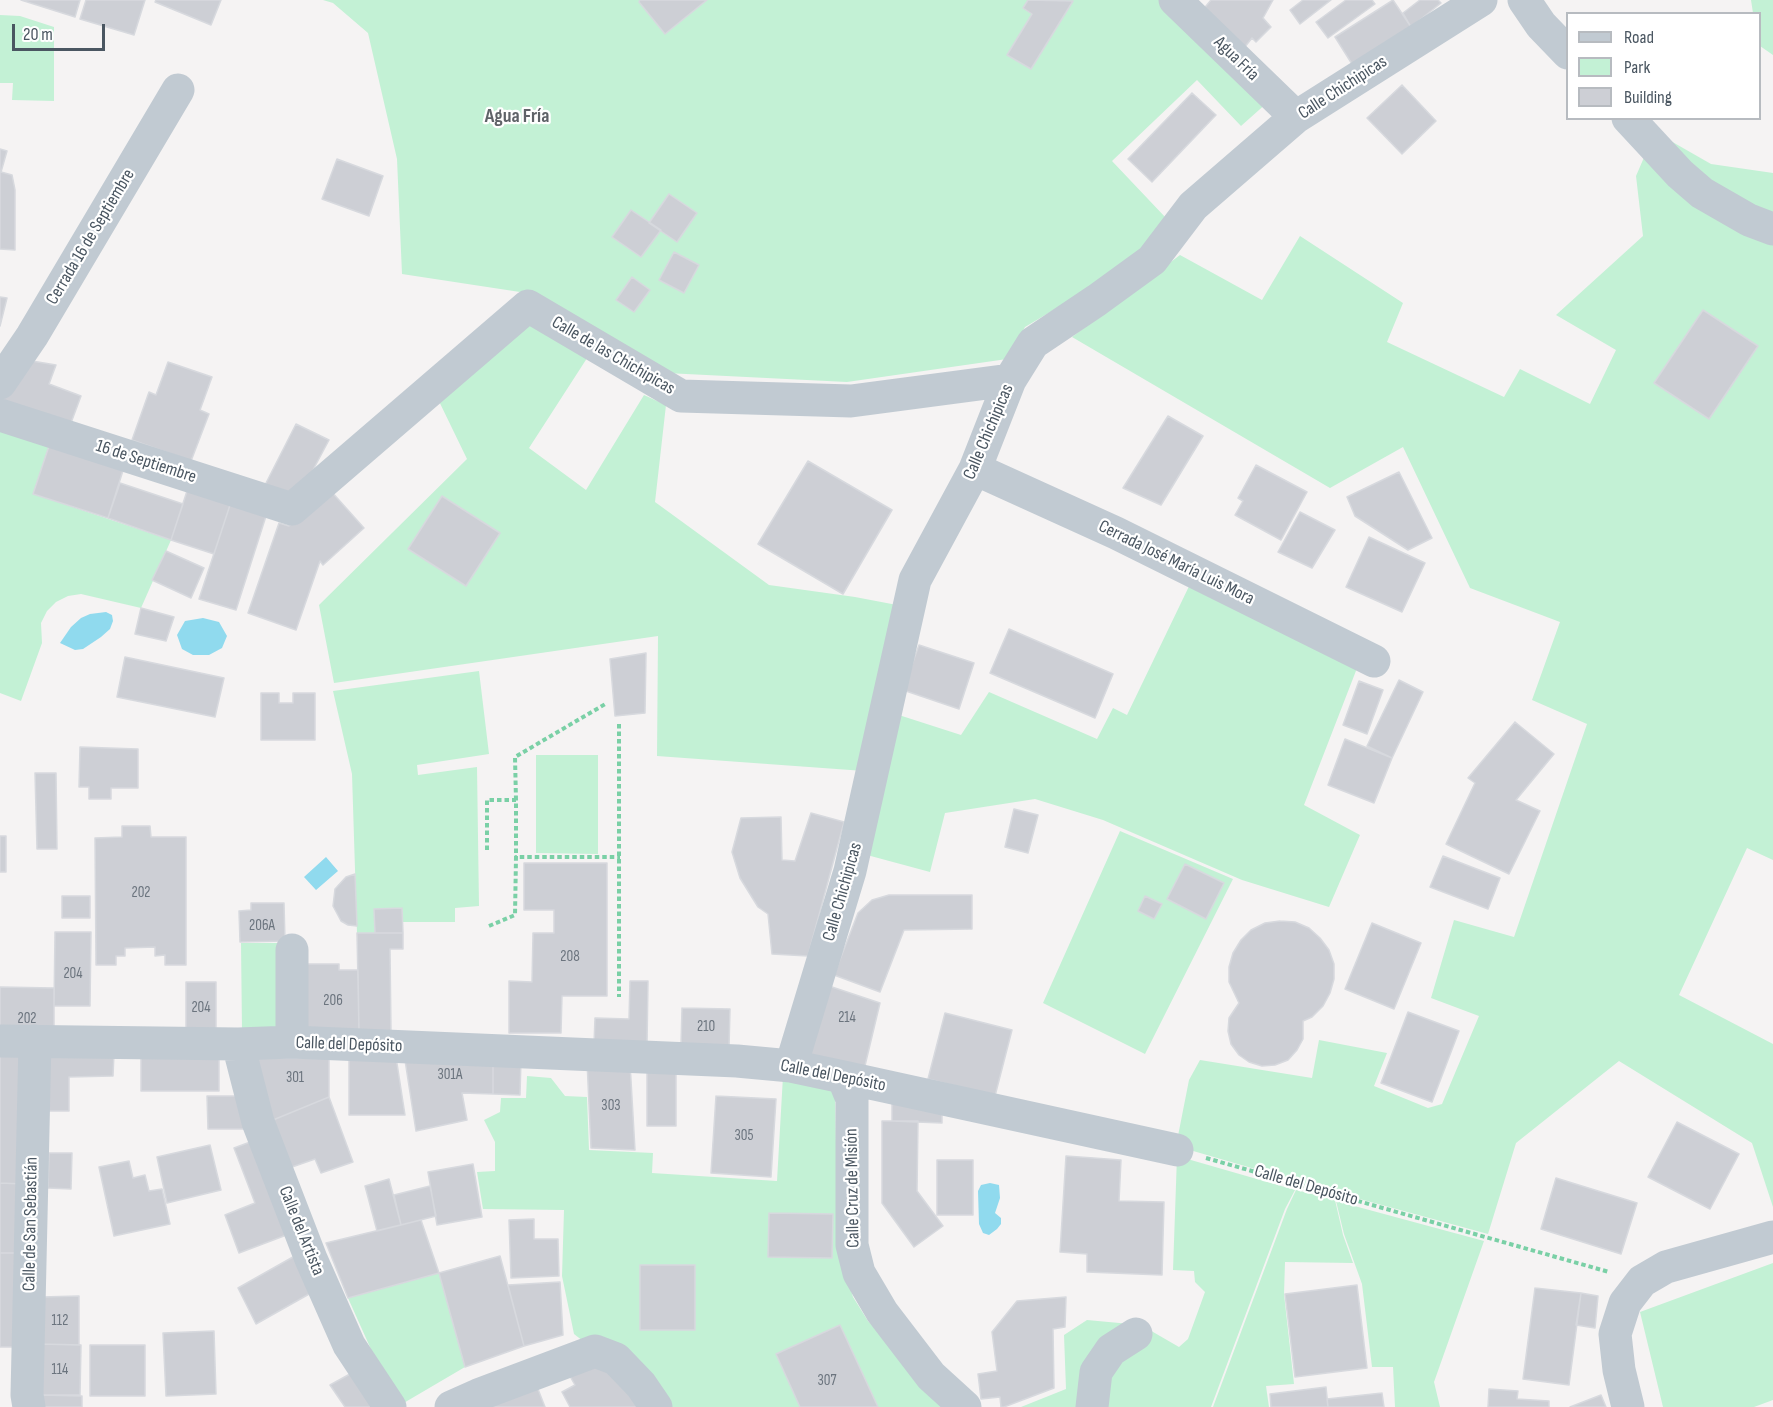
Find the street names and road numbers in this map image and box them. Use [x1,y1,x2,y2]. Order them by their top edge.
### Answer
street label: Agua Fría [1209,32,1263,86]
street label: Calle Chichipicas [1295,51,1391,125]
street label: Cerrada 16 de Septiembre [42,165,140,309]
street label: Calle de las Chichipicas [548,312,678,400]
street label: Calle Chichipicas [959,381,1019,483]
street label: 16 de Septiembre [93,436,199,488]
street label: Cerrada José María Luis Mora [1095,516,1257,610]
street label: Calle Chichipicas [819,840,867,944]
street label: Calle del Depósito [295,1032,403,1058]
street label: Calle del Depósito [779,1055,887,1097]
street label: Calle Cruz de Misión [841,1128,865,1248]
street label: Calle de San Sebastián [19,1157,43,1291]
street label: Calle del Depósito [1252,1161,1360,1211]
street label: Calle del Artista [273,1183,329,1279]

